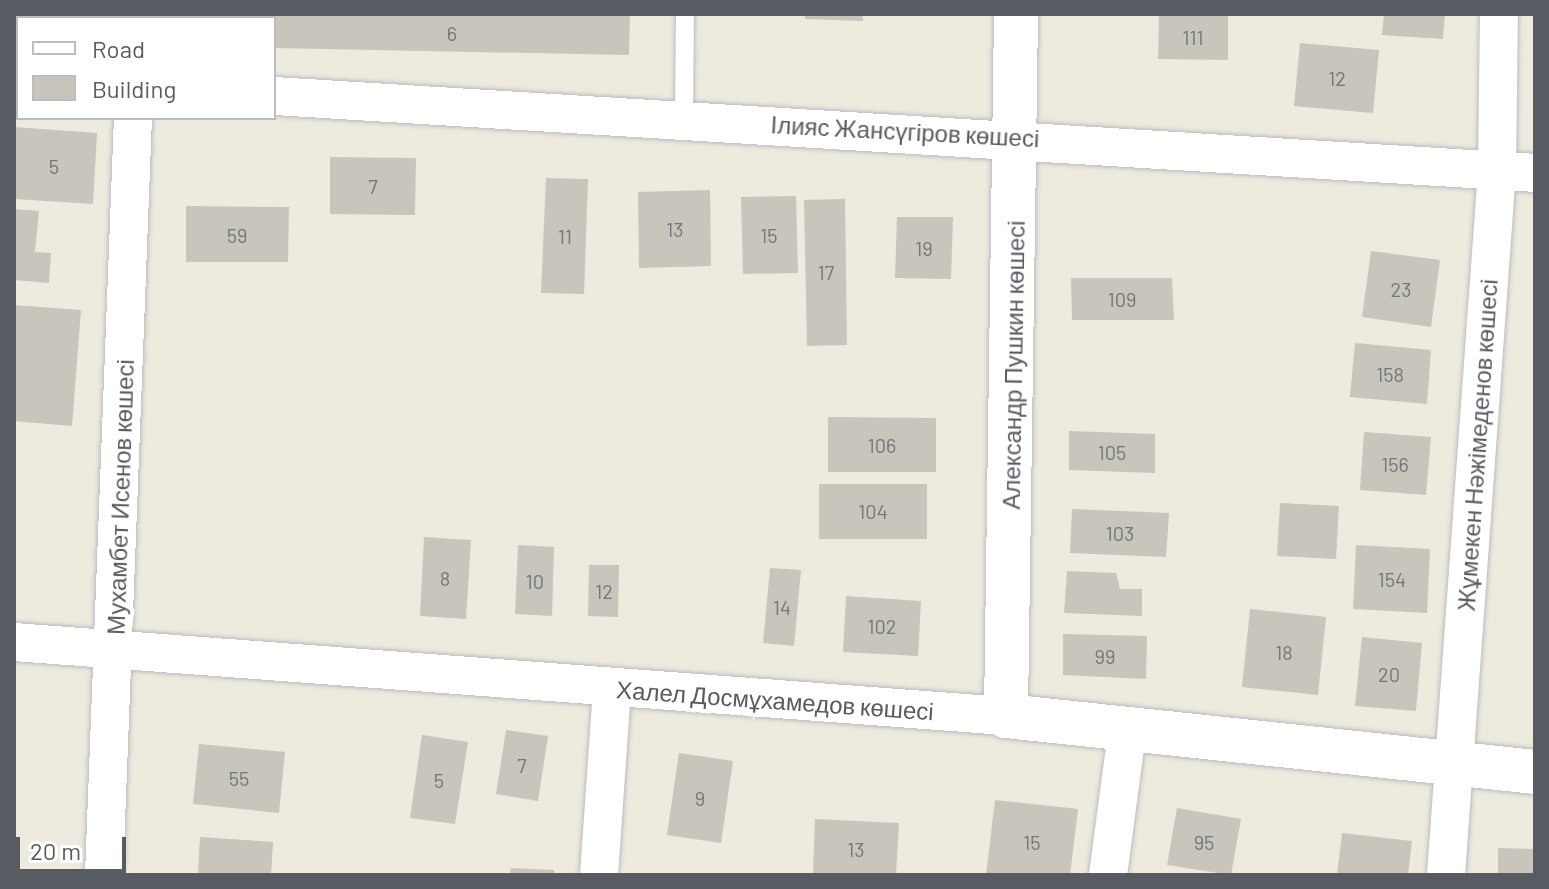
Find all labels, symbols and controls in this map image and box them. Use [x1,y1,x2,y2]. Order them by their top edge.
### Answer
legend [16,16,276,120]
house number: 6 [447,21,457,45]
house number: 111 [1182,25,1204,49]
text: Road [92,34,145,63]
house number: 12 [1328,66,1346,90]
text: Building [92,74,176,103]
street label: Ілияс Жансүгіров көшесі [770,110,1040,152]
house number: 5 [49,154,59,178]
house number: 7 [368,174,378,198]
house number: 13 [666,217,684,241]
street label: Александр Пушкин көшесі [996,220,1030,510]
house number: 59 [227,223,247,247]
house number: 15 [760,223,778,247]
house number: 11 [558,224,572,248]
house number: 19 [915,236,933,260]
house number: 17 [818,260,834,284]
house number: 23 [1391,277,1411,301]
street label: Жұмекен Нәжімеденов көшесі [1451,278,1503,612]
house number: 109 [1108,287,1136,311]
street label: Мухамбет Исенов көшесі [101,359,139,635]
house number: 158 [1376,362,1404,386]
house number: 106 [868,433,896,457]
house number: 105 [1098,440,1126,464]
house number: 156 [1381,452,1409,476]
house number: 104 [858,499,888,523]
house number: 103 [1106,521,1134,545]
house number: 8 [440,566,450,590]
house number: 154 [1378,567,1406,591]
house number: 10 [526,569,544,593]
house number: 12 [595,579,613,603]
house number: 14 [773,595,791,619]
house number: 102 [867,614,897,638]
house number: 18 [1275,640,1293,664]
house number: 99 [1095,644,1115,668]
house number: 20 [1378,662,1400,686]
street label: Халел Досмұхамедов көшесі [615,675,935,725]
house number: 7 [517,753,527,777]
house number: 55 [229,766,249,790]
house number: 5 [434,768,444,792]
house number: 9 [695,786,705,810]
scale bar [20,821,130,871]
house number: 15 [1023,830,1041,854]
house number: 95 [1194,830,1214,854]
text: 20 m [30,836,81,865]
house number: 13 [847,837,865,861]

